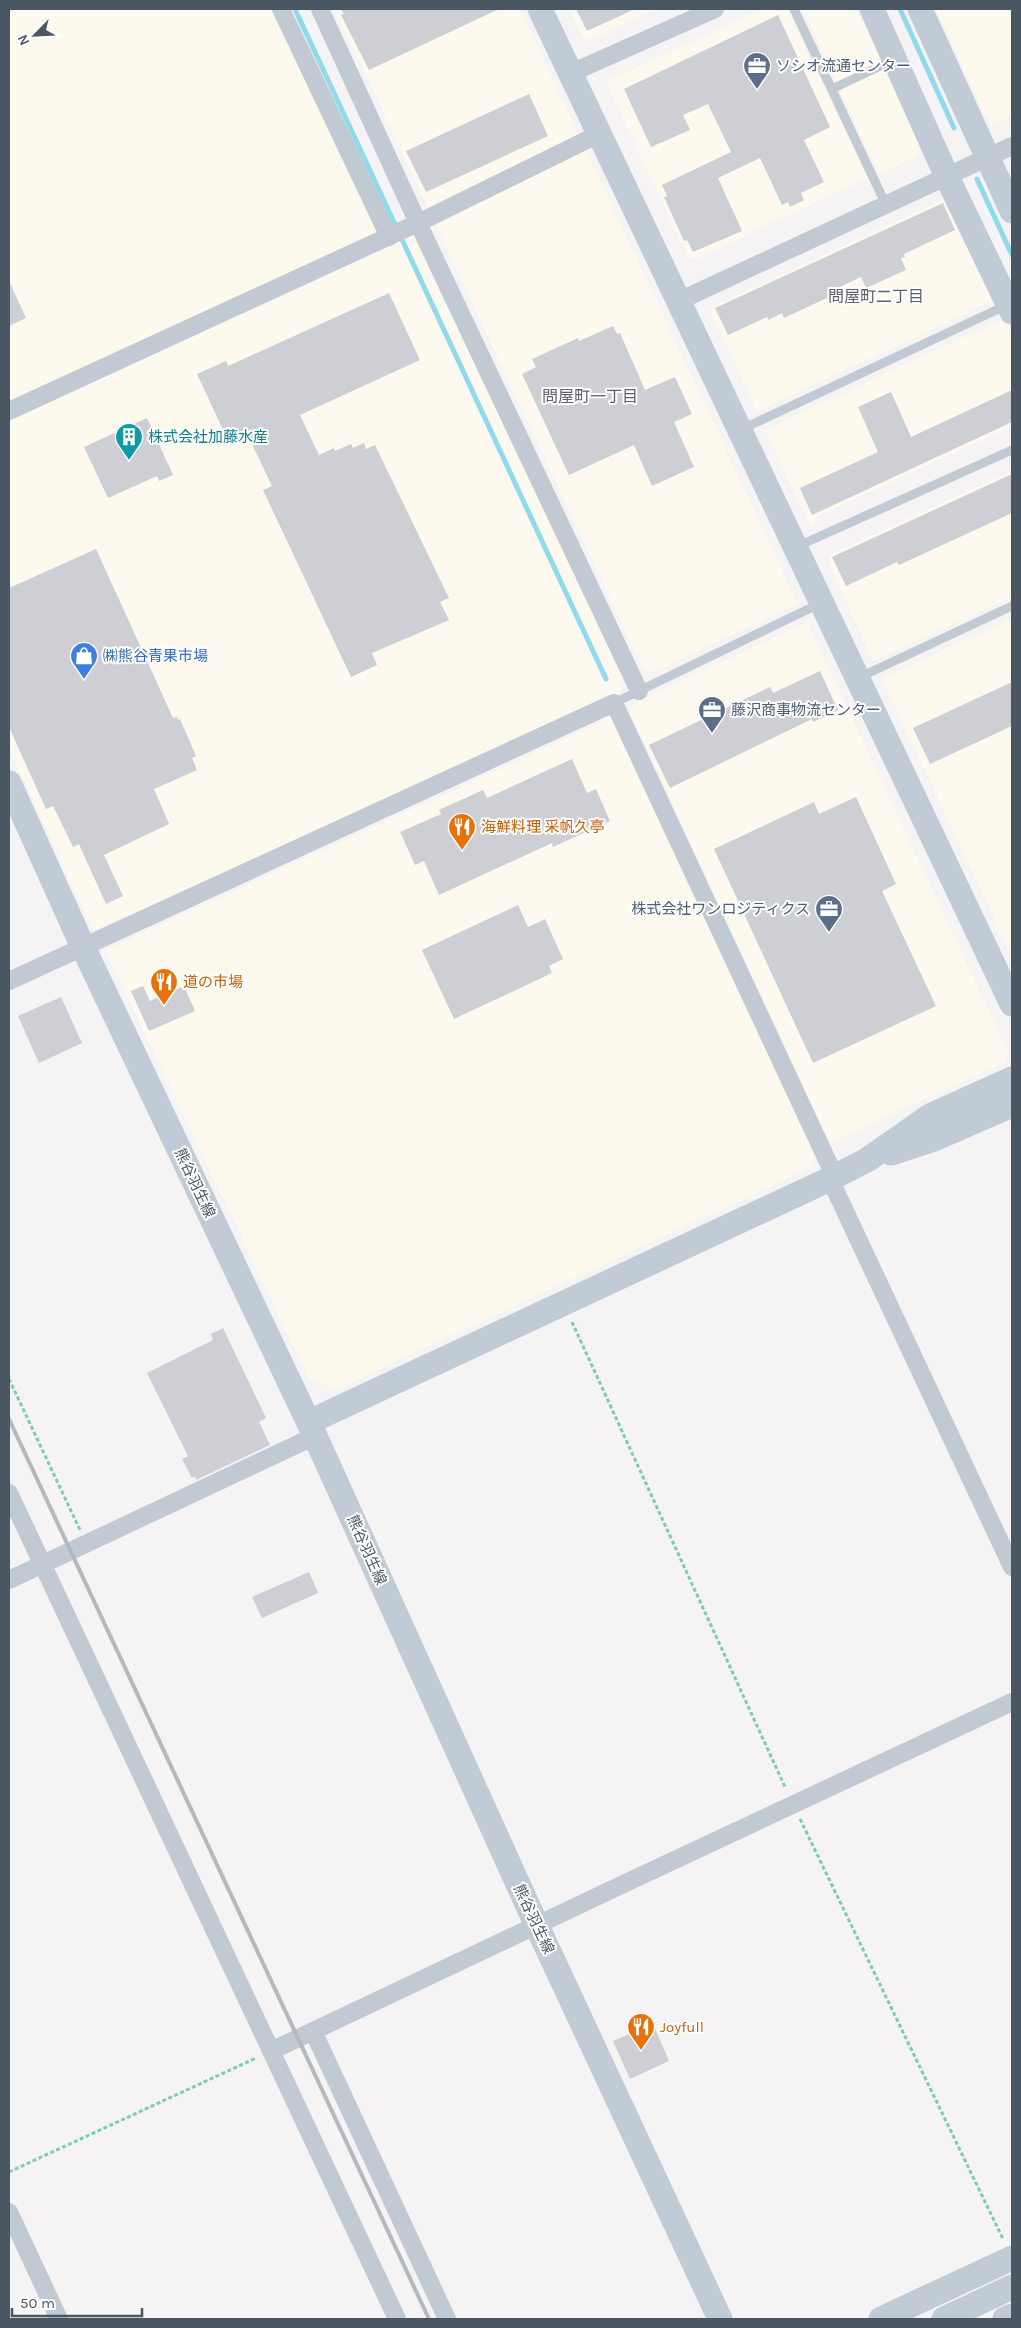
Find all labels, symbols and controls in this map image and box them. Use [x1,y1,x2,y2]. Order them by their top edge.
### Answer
north arrow [10,10,60,60]
text: N [14,32,33,48]
office icon: ソシオ流通センター [742,51,772,90]
place label: ソシオ流通センター [776,57,911,75]
district label: 問屋町二丁目 [828,287,924,306]
district label: 問屋町一丁目 [542,387,638,406]
building icon: 株式会社加藤水産 [114,422,144,461]
place label: 株式会社加藤水産 [148,428,268,446]
shop icon: ㈱熊谷青果市場 [69,641,99,680]
place label: ㈱熊谷青果市場 [103,647,208,665]
office icon: 藤沢商事物流センター [697,695,727,734]
place label: 藤沢商事物流センター [731,701,881,719]
restaurant icon: 海鮮料理 采帆久亭 [447,812,477,851]
place label: 海鮮料理 采帆久亭 [481,818,605,836]
office icon: 株式会社ワンロジティクス [814,894,844,933]
place label: 株式会社ワンロジティクス [631,900,810,918]
restaurant icon: 道の市場 [149,967,179,1006]
place label: 道の市場 [183,973,243,991]
street label: 熊谷羽生線 [171,1145,219,1221]
street label: 熊谷羽生線 [344,1512,390,1588]
street label: 熊谷羽生線 [510,1881,558,1957]
restaurant icon: Joyfull [626,2012,656,2051]
place label: Joyfull [660,2018,704,2036]
scale bar [12,2286,142,2318]
text: 50 m [20,2294,55,2312]

